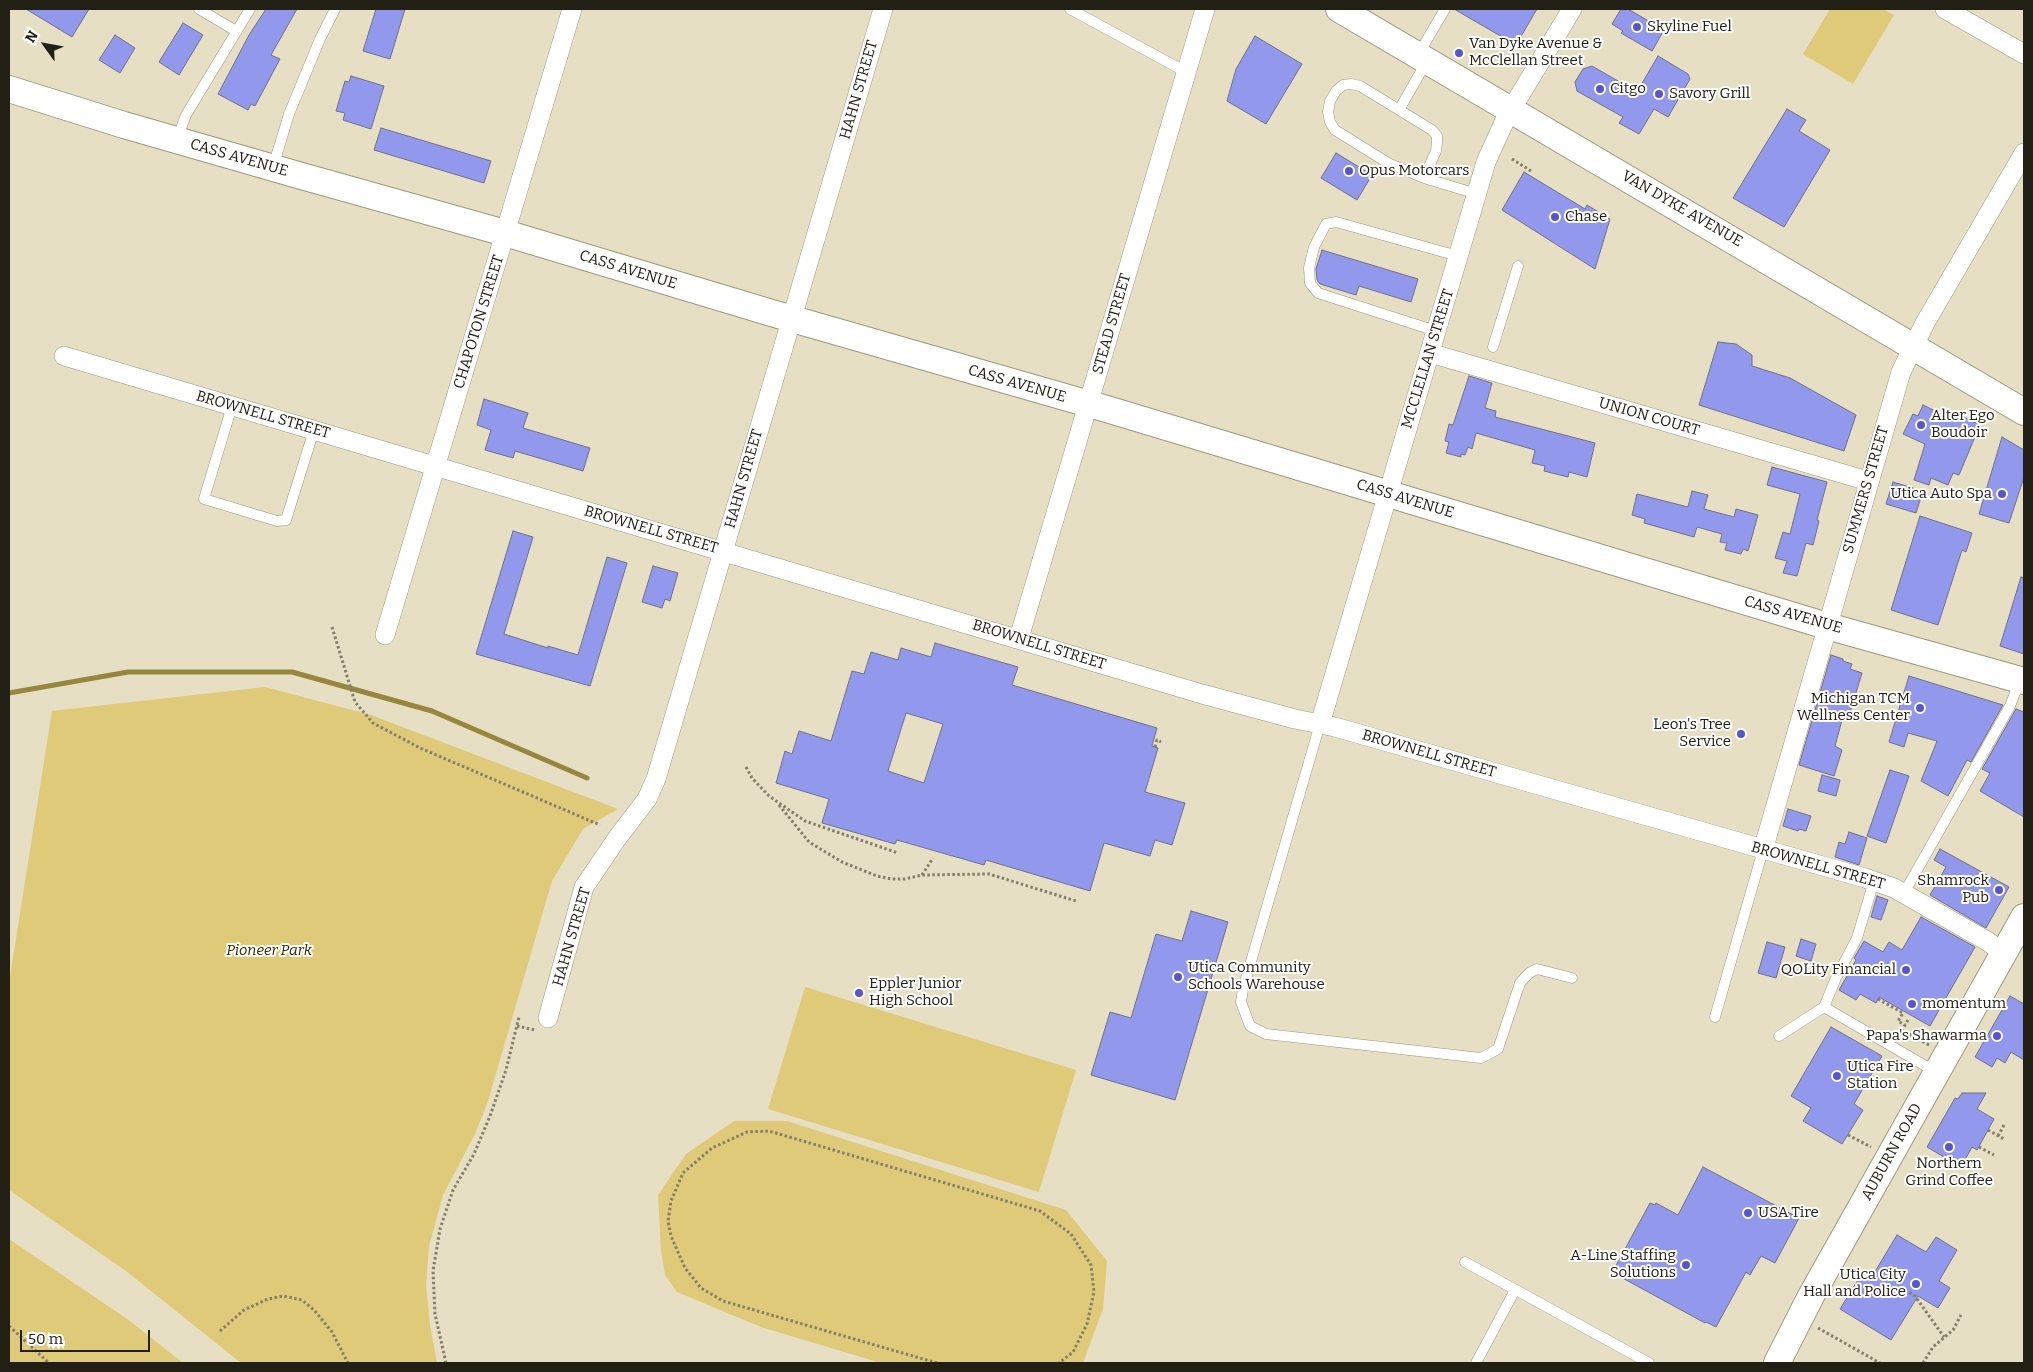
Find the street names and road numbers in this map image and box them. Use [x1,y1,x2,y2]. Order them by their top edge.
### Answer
street label: HAHN STREET [836,38,882,142]
street label: CASS AVENUE [188,135,290,181]
street label: VAN DYKE AVENUE [1618,167,1746,251]
street label: CASS AVENUE [577,247,679,293]
street label: CHAPOTON STREET [450,253,508,391]
street label: STEAD STREET [1089,272,1135,376]
street label: MCCLELLAN STREET [1398,287,1458,431]
street label: CASS AVENUE [966,361,1068,407]
street label: BROWNELL STREET [194,387,332,443]
street label: UNION COURT [1596,394,1702,440]
street label: SUMMERS STREET [1839,424,1893,556]
street label: HAHN STREET [721,427,767,531]
street label: CASS AVENUE [1354,476,1456,522]
street label: BROWNELL STREET [582,502,720,558]
street label: CASS AVENUE [1742,592,1844,638]
street label: BROWNELL STREET [970,616,1108,674]
street label: BROWNELL STREET [1360,726,1498,782]
street label: BROWNELL STREET [1749,838,1887,894]
street label: HAHN STREET [549,885,595,989]
street label: AUBURN ROAD [1858,1101,1926,1203]

